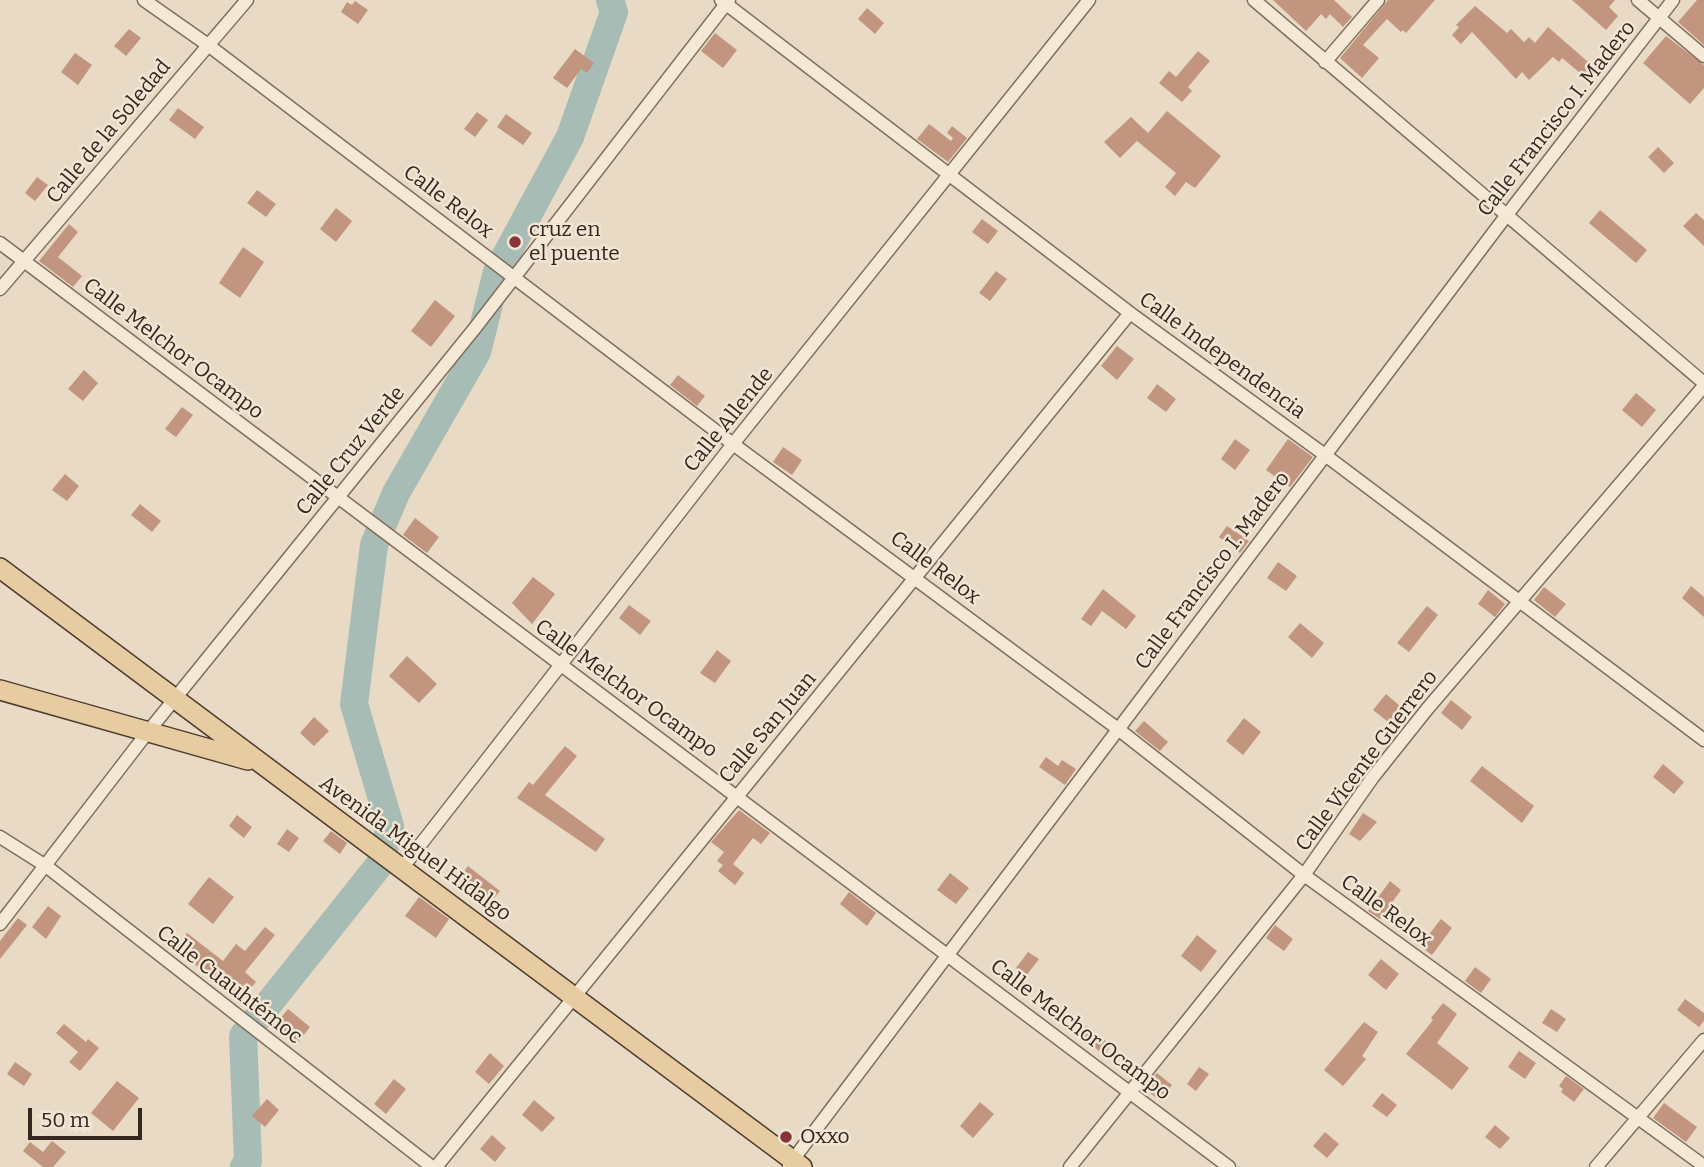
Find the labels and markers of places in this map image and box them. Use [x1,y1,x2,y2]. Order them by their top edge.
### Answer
place label: cruz en el puente [529,217,620,267]
marker: cruz en el puente [507,234,523,250]
place label: Oxxo [800,1124,850,1150]
marker: Oxxo [778,1129,794,1145]

